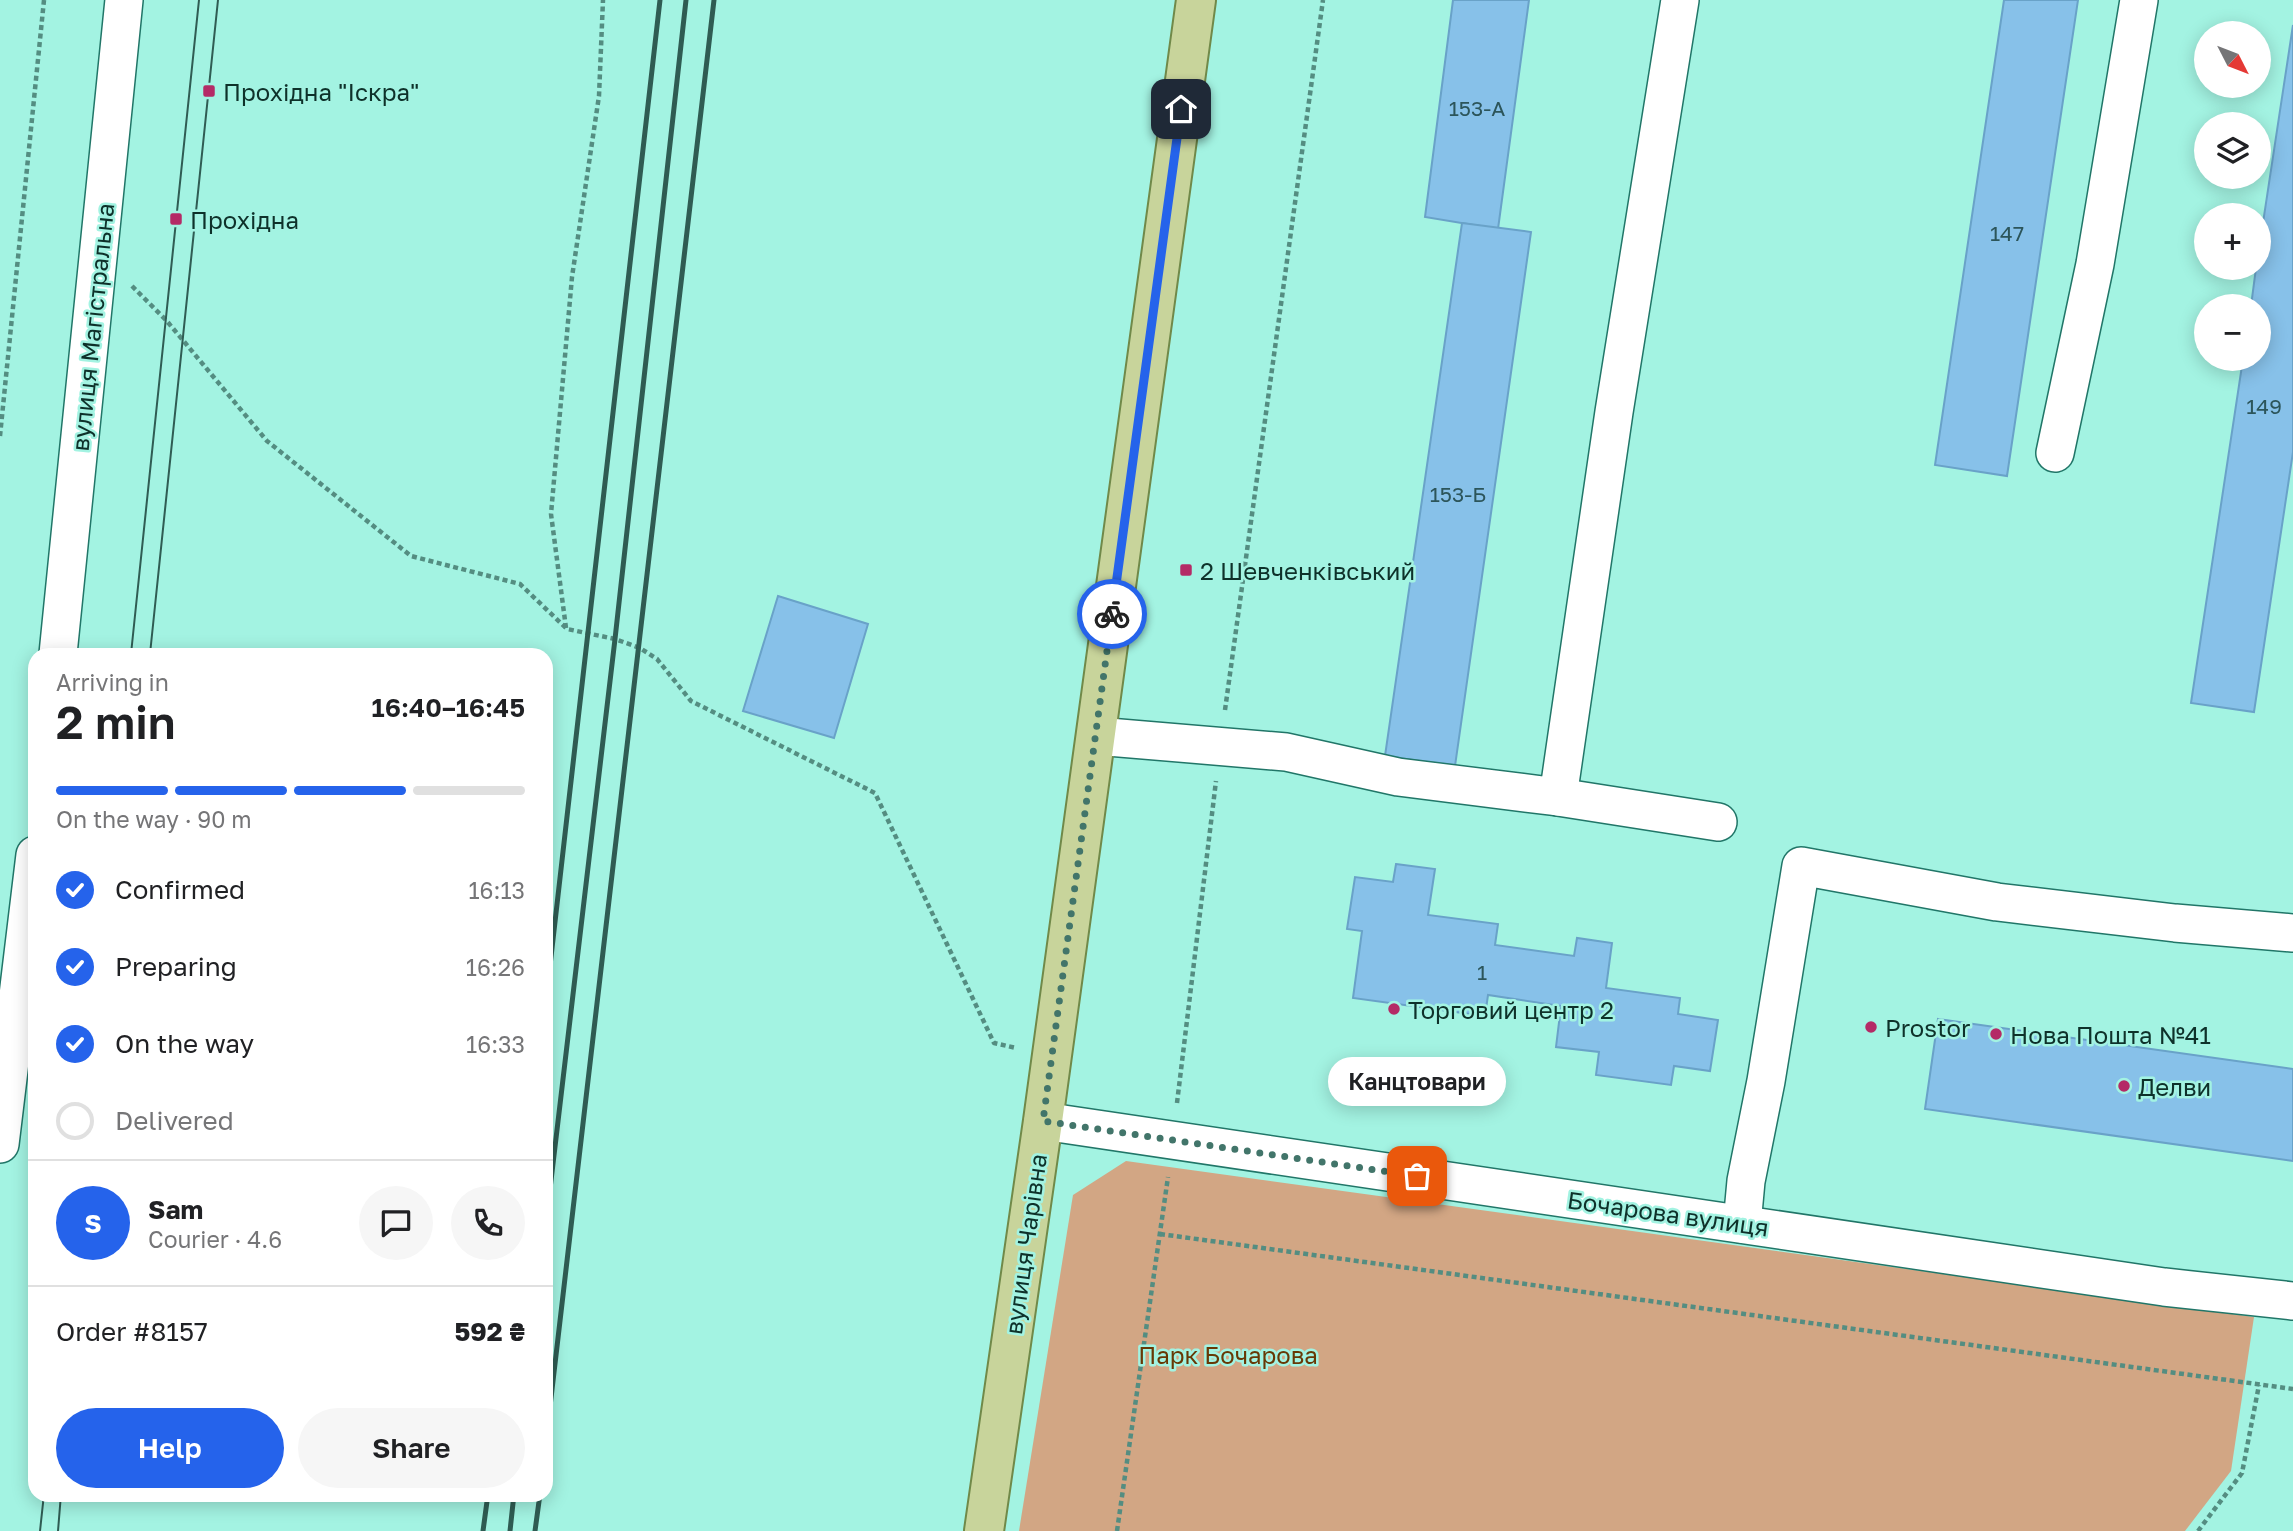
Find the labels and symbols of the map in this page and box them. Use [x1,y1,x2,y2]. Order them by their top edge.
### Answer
north arrow [2194,21,2272,98]
place label: Прохідна "Іскра" [223,77,419,106]
pin [1151,79,1211,139]
marker: Прохідна "Іскра" [201,83,217,99]
house number: 153-А [1449,95,1505,121]
street label: вулиця Магістральна [65,202,119,452]
place label: Прохідна [190,205,299,234]
marker: Прохідна [168,211,184,227]
house number: 147 [1990,220,2024,246]
house number: 149 [2246,393,2282,419]
house number: 153-Б [1430,481,1486,507]
place label: 2 Шевченківський [1200,556,1415,585]
marker: 2 Шевченківський [1178,562,1194,578]
courier [1077,579,1147,649]
house number: 1 [1477,959,1487,985]
place label: Торговий центр 2 [1408,995,1614,1024]
marker: Торговий центр 2 [1386,1001,1402,1017]
place label: Prostor [1885,1013,1970,1042]
marker: Prostor [1863,1019,1879,1035]
place label: Нова Пошта №41 [2010,1020,2211,1049]
marker: Нова Пошта №41 [1988,1026,2004,1042]
callout: Канцтовари [1328,1057,1506,1106]
place label: Делви [2138,1072,2211,1101]
marker: Делви [2116,1078,2132,1094]
pin [1387,1146,1447,1206]
street label: вулиця Чарівна [998,1152,1052,1336]
street label: Бочарова вулиця [1565,1185,1771,1241]
park label: Парк Бочарова [1138,1340,1318,1369]

